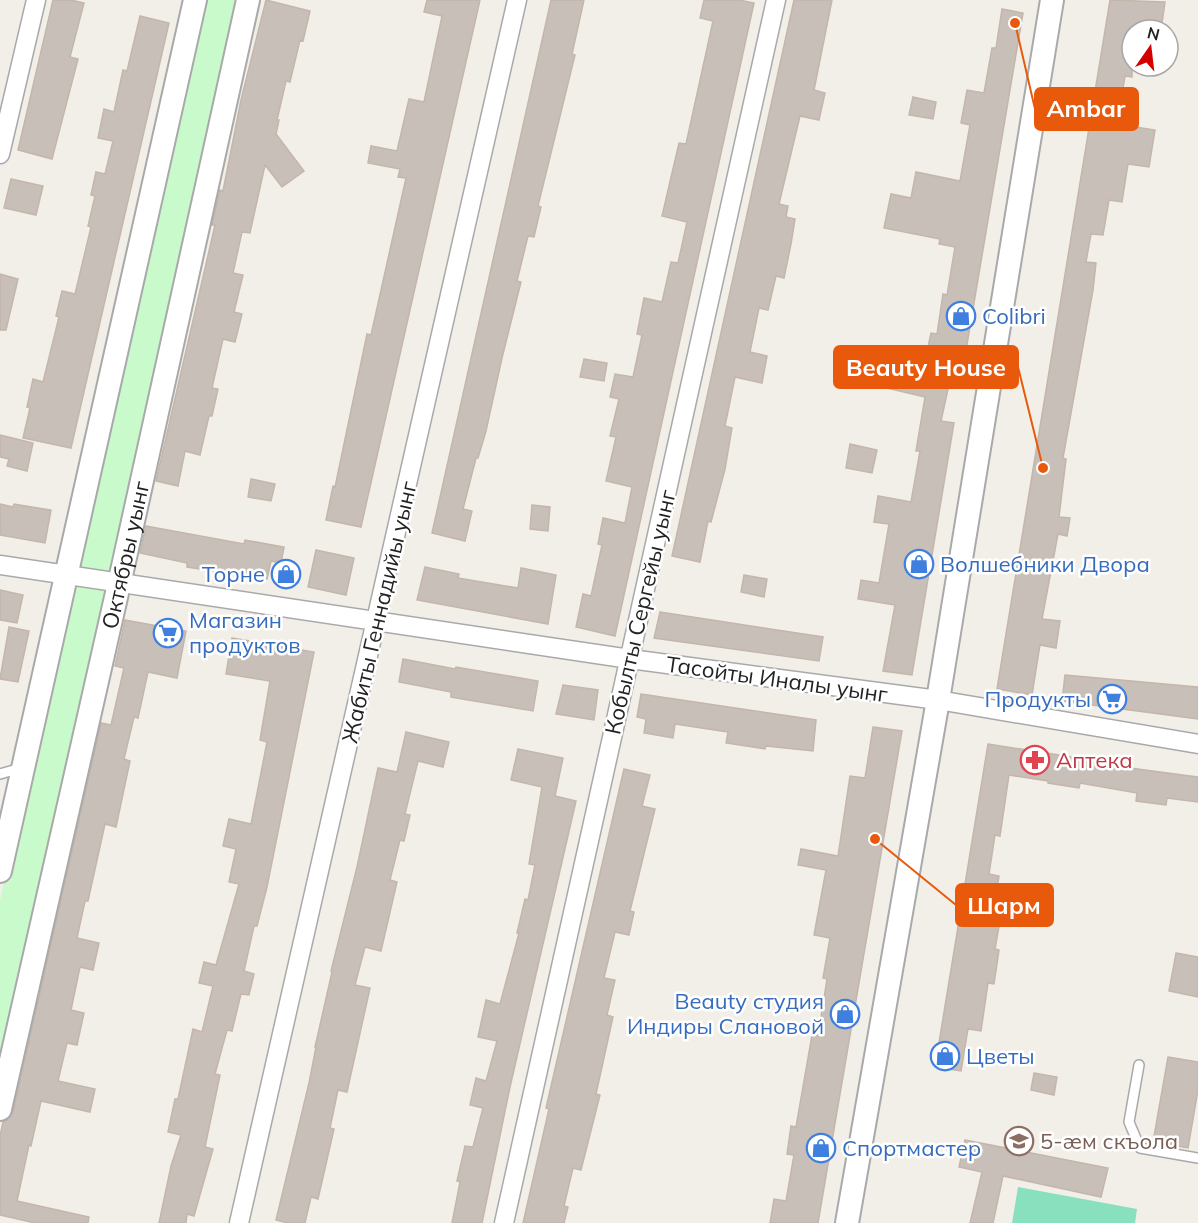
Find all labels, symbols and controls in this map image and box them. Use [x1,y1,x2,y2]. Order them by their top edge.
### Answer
north arrow [1120,18,1180,78]
text: N [1145,22,1162,45]
callout: Ambar [1035,88,1138,130]
text: Ambar [1047,93,1126,123]
shop icon: Colibri [945,300,977,332]
place label: Colibri [982,302,1046,330]
callout: Beauty House [834,346,1018,388]
text: Beauty House [846,352,1006,382]
street label: Октябры уынг [95,478,155,632]
street label: Жабиты Геннадийы уынг [335,478,423,746]
street label: Кобылты Сергейы уынг [598,487,682,737]
shop icon: Волшебники Двора [903,548,935,580]
place label: Волшебники Двора [940,550,1150,578]
shop icon: Торне [270,558,302,590]
place label: Торне [202,560,265,588]
place label: Магазин продуктов [189,606,300,659]
supermarket icon: Магазин продуктов [152,617,184,649]
street label: Тасойты Иналы уынг [664,650,890,708]
supermarket icon: Продукты [1096,683,1128,715]
place label: Продукты [984,685,1091,713]
pharmacy icon: Аптека [1019,744,1051,776]
place label: Аптека [1056,746,1133,774]
callout: Шарм [956,884,1053,926]
text: Шарм [967,890,1041,920]
place label: Beauty студия Индиры Слановой [627,987,824,1040]
shop icon: Beauty студия Индиры Слановой [829,998,861,1030]
shop icon: Цветы [929,1040,961,1072]
place label: Цветы [966,1042,1035,1070]
school or university icon: 5-æм скъола [1003,1125,1035,1157]
place label: 5-æм скъола [1040,1127,1178,1155]
shop icon: Спортмастер [805,1132,837,1164]
place label: Спортмастер [842,1134,981,1162]

